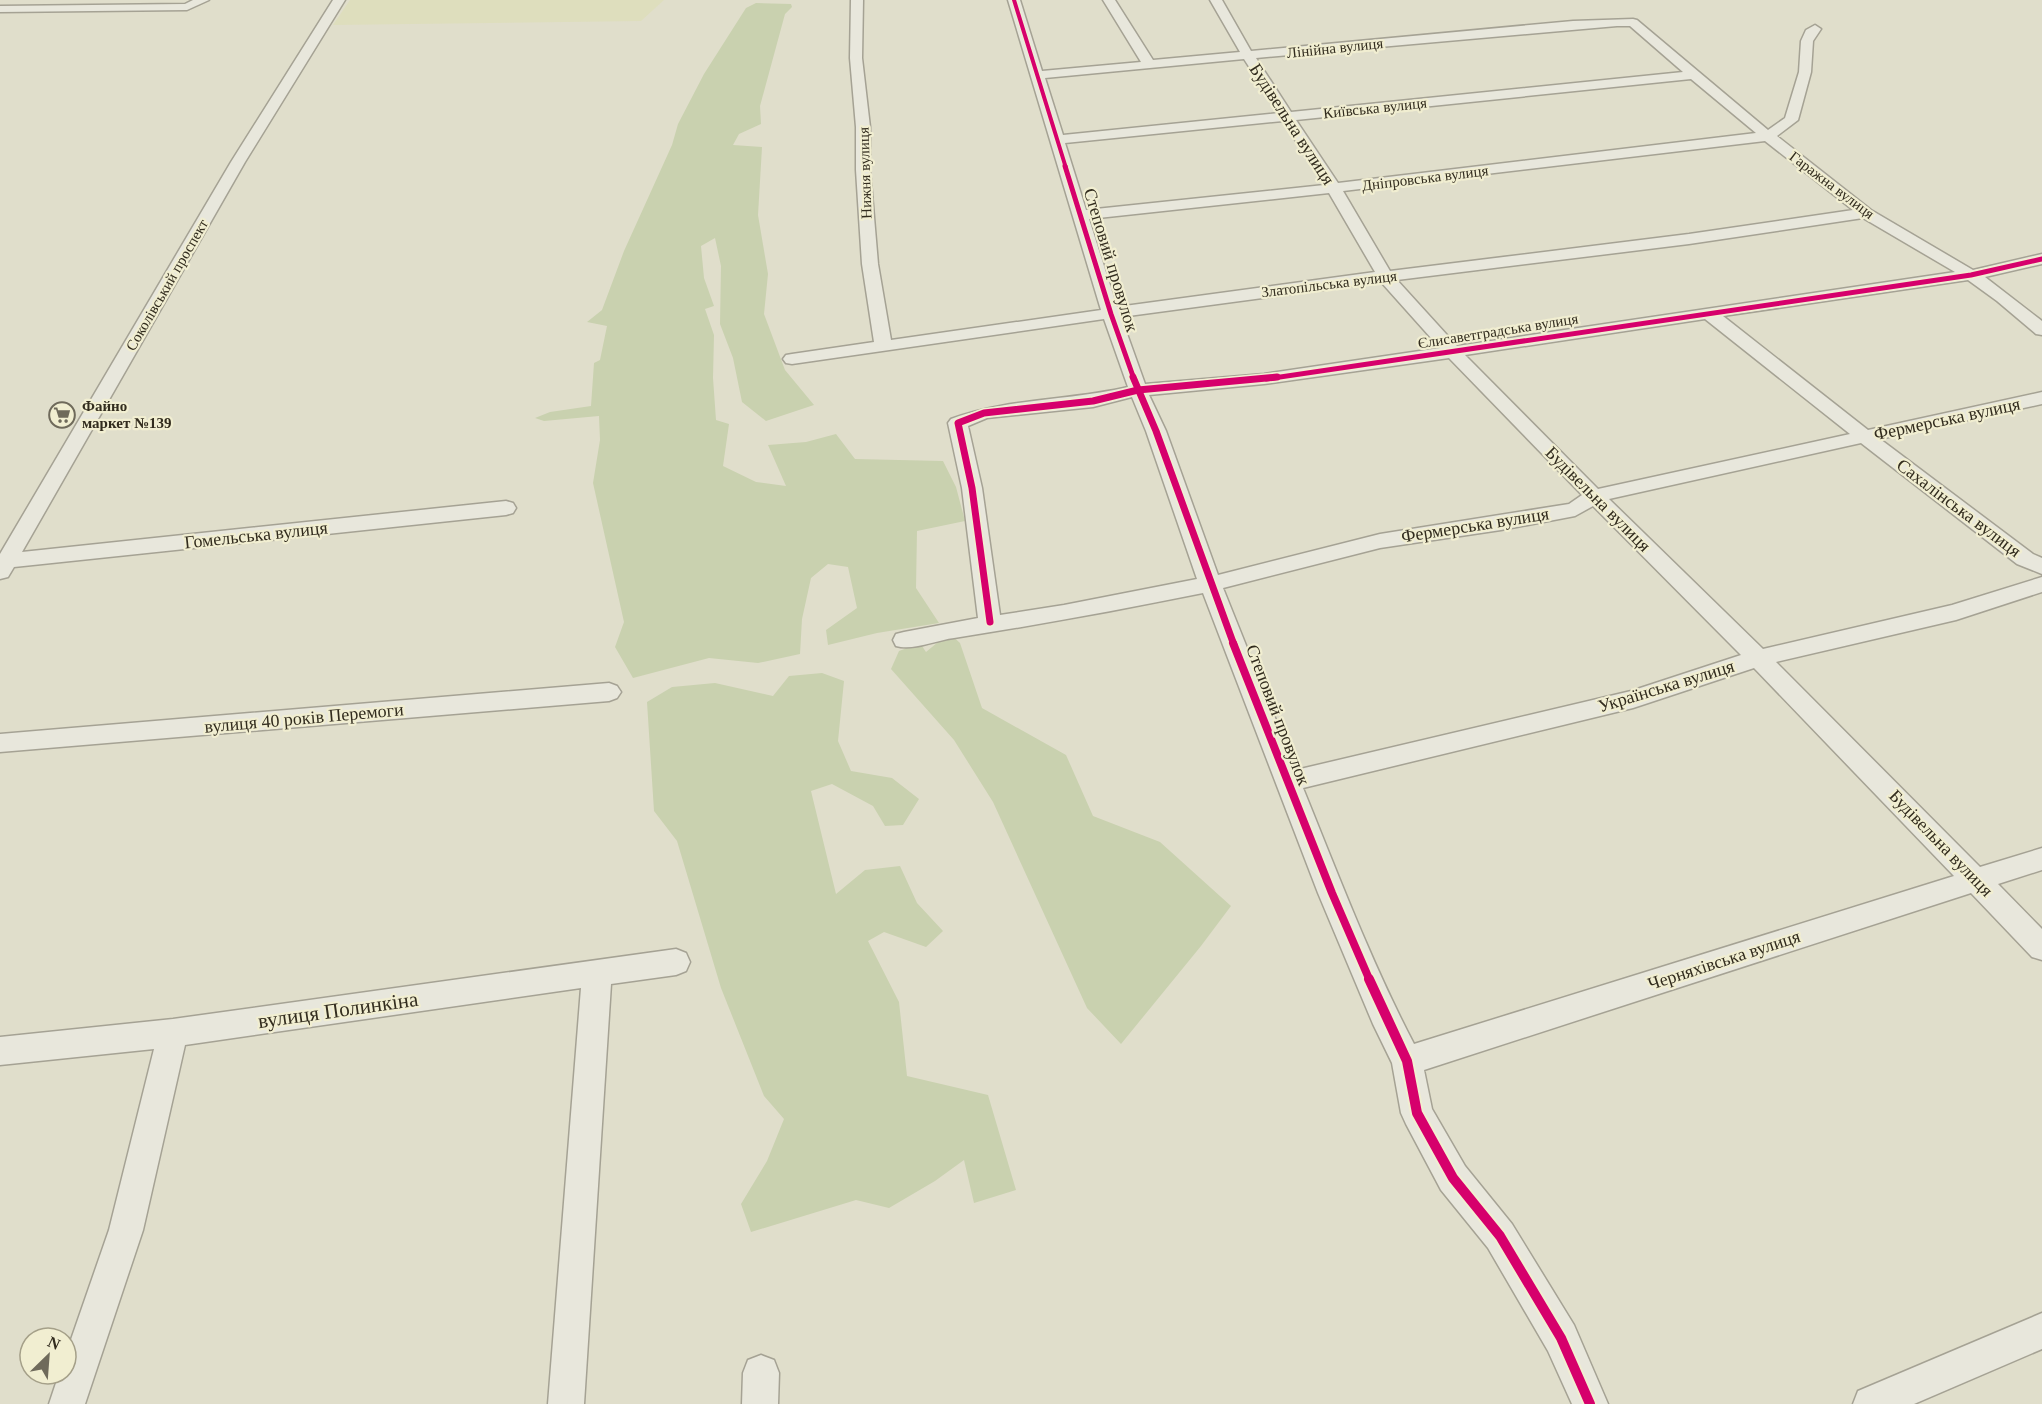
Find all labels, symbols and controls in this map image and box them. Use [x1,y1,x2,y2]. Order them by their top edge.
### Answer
street label: Лінійна вулиця [1286,35,1384,61]
street label: Будівельна вулиця [1245,60,1339,188]
street label: Київська вулиця [1322,95,1428,121]
street label: Нижня вулиця [855,127,875,219]
street label: Гаражна вулиця [1787,148,1878,222]
street label: Дніпровська вулиця [1361,162,1489,194]
street label: Степовий провулок [1080,186,1142,334]
street label: Соколівський проспект [123,216,211,354]
street label: Златопільська вулиця [1260,268,1398,300]
street label: Єлисаветградська вулиця [1417,310,1579,352]
street label: Фермерська вулиця [1872,394,2022,444]
place label: Файно маркет №139 [82,398,172,431]
supermarket icon: Файно маркет №139 [47,400,77,430]
street label: Будівельна вулиця [1541,442,1655,556]
street label: Сахалінська вулиця [1893,455,2025,561]
street label: Фермерська вулиця [1400,503,1550,547]
street label: Гомельська вулиця [183,518,329,552]
street label: Степовий провулок [1242,642,1314,788]
street label: Українська вулиця [1596,656,1736,716]
street label: вулиця 40 років Перемоги [204,699,405,737]
street label: Будівельна вулиця [1885,786,1997,900]
street label: Черняхівська вулиця [1645,926,1803,994]
street label: вулиця Полинкіна [256,987,420,1033]
north arrow [18,1326,78,1386]
text: N [45,1333,63,1353]

